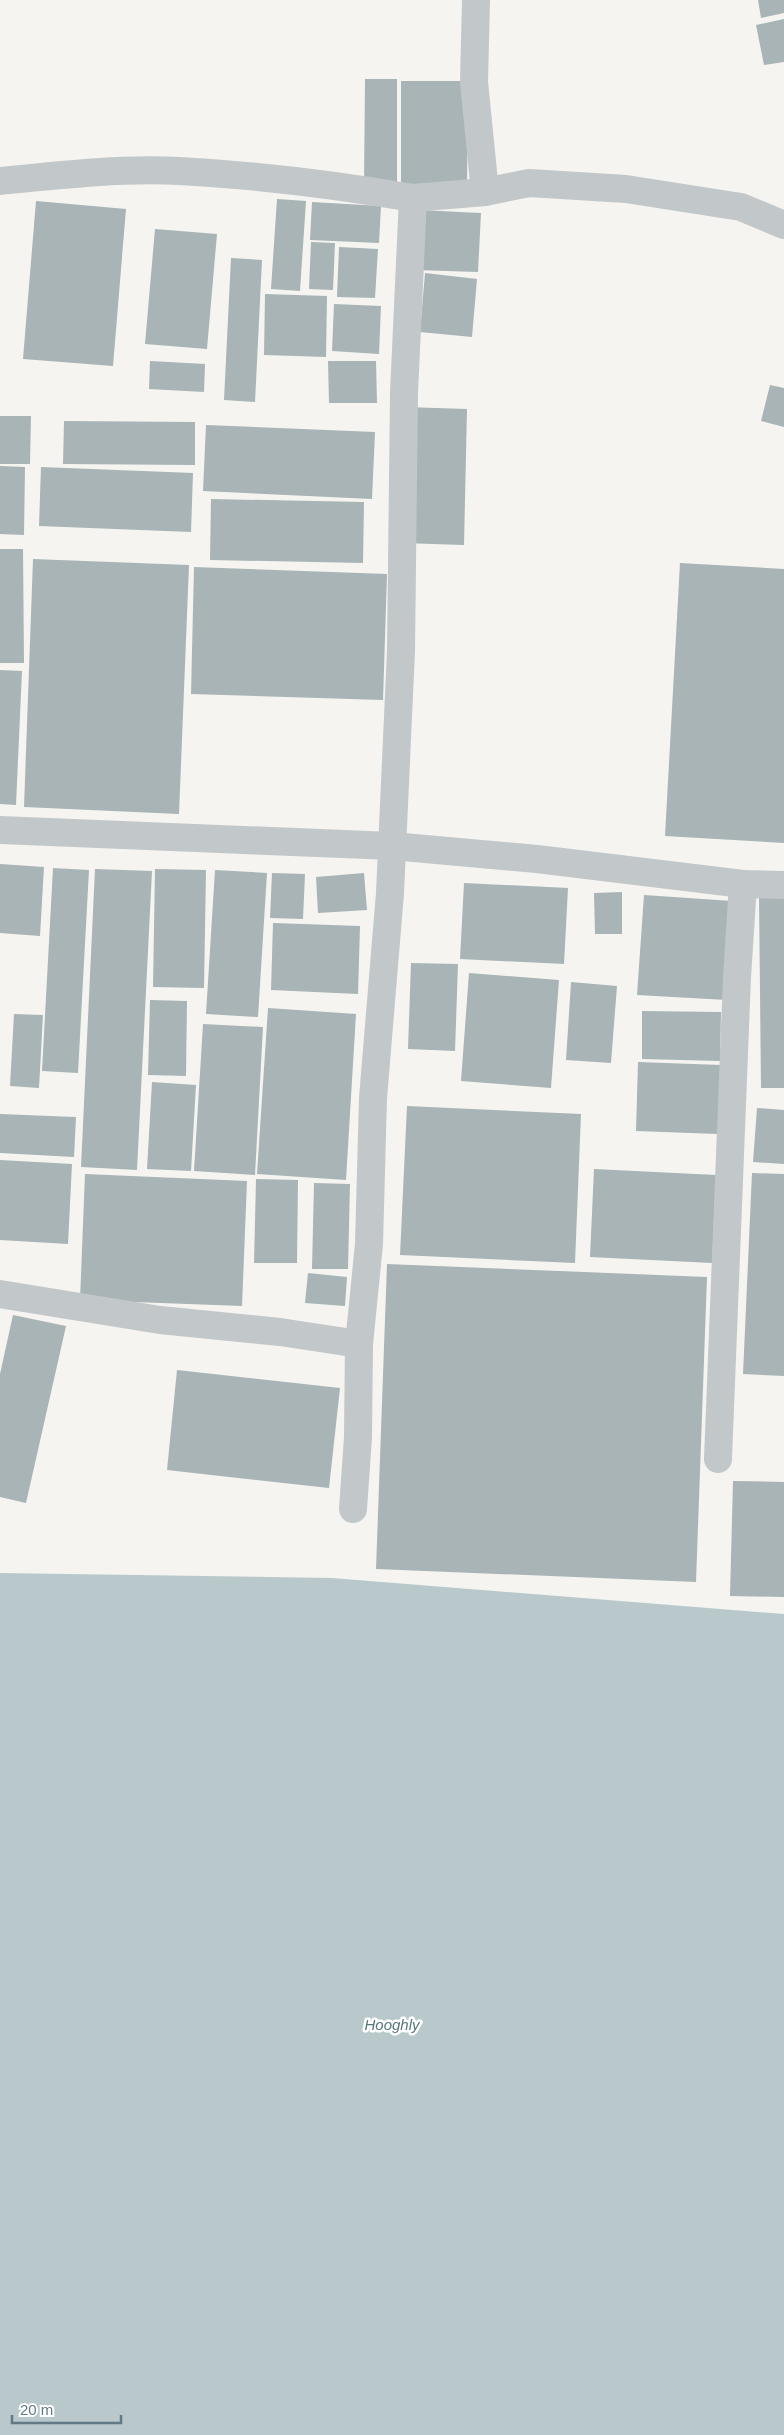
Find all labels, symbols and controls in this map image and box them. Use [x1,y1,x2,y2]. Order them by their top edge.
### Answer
water label: Hooghly [364,2016,421,2033]
scale bar [12,2392,121,2424]
text: 20 m [20,2401,53,2418]

